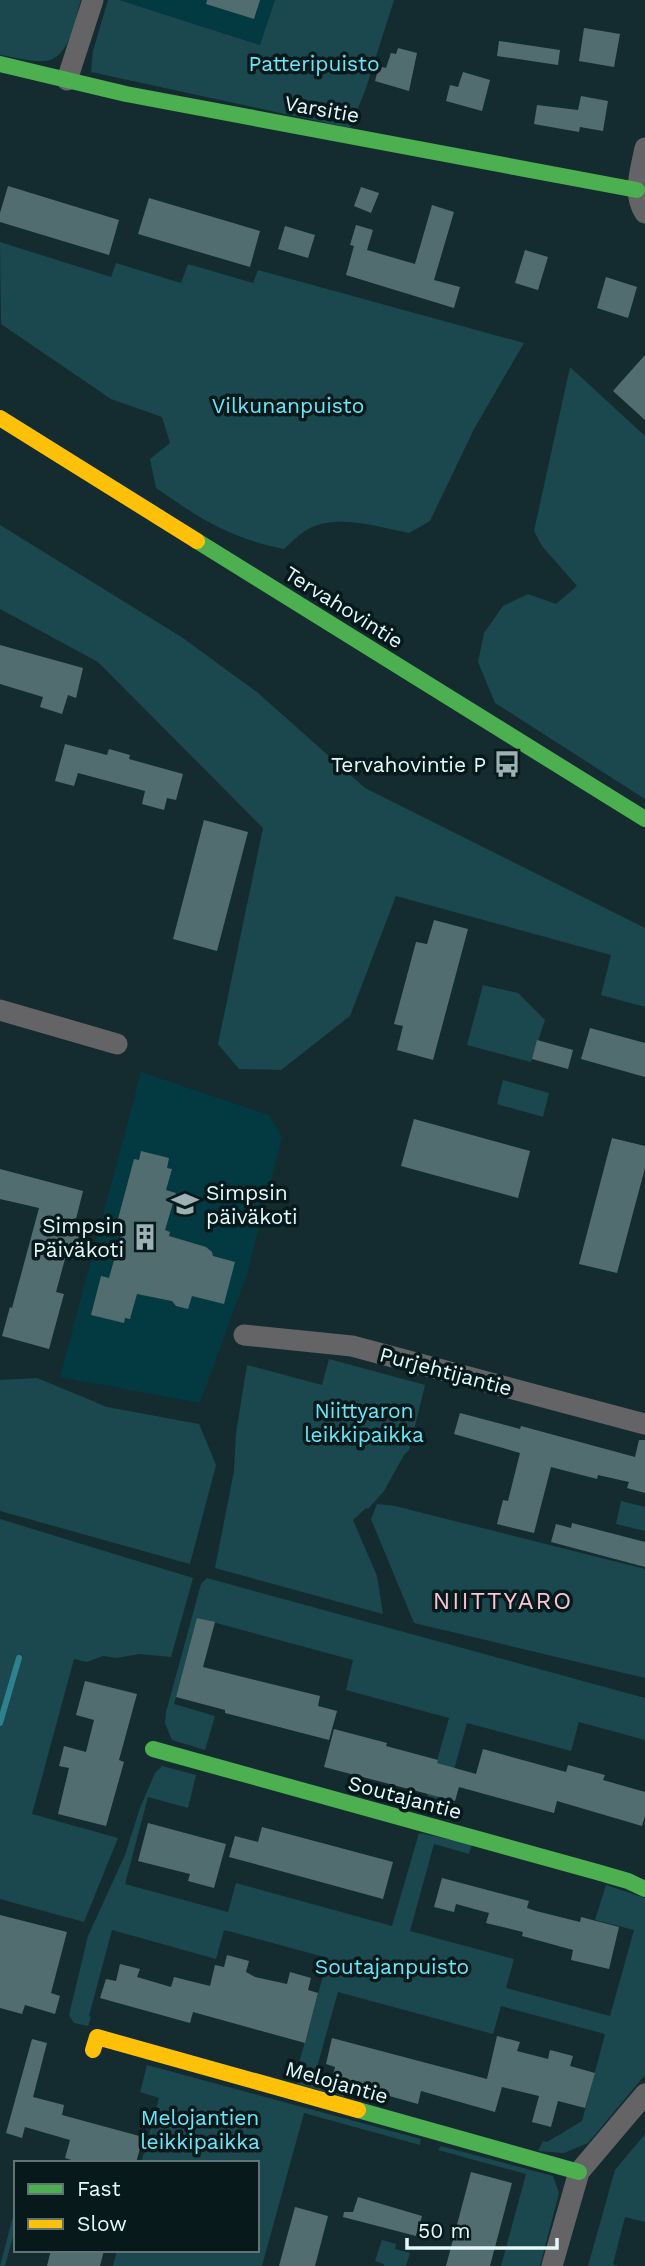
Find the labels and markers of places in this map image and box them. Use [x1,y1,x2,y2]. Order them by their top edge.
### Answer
bus stop icon: Tervahovintie P [492,749,522,779]
place label: Tervahovintie P [331,752,486,777]
place label: Simpsin päiväkoti [206,1180,298,1229]
school or university icon: Simpsin päiväkoti [170,1189,200,1219]
place label: Simpsin Päiväkoti [33,1213,124,1262]
building icon: Simpsin Päiväkoti [130,1222,160,1252]

